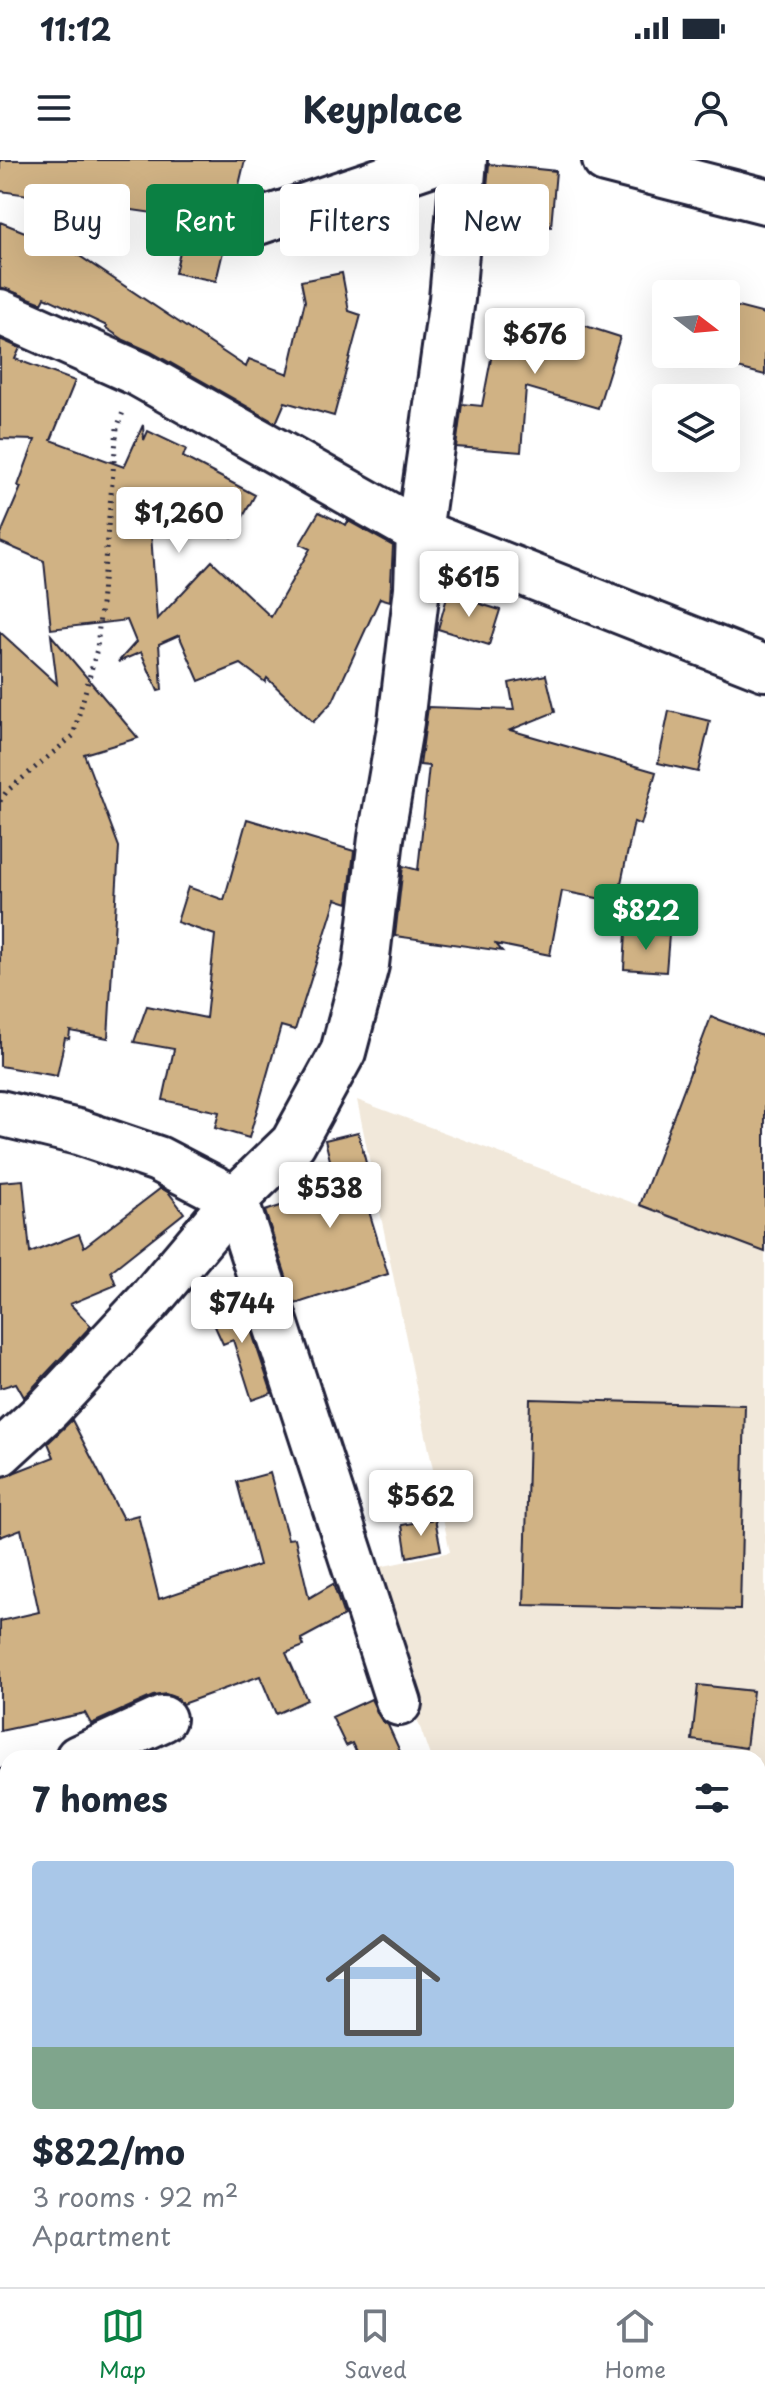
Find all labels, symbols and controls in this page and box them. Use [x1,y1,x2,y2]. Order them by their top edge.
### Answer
text: 11:12 [40,6,111,51]
text: Keyplace [302,81,463,135]
icon: menu [32,86,76,130]
icon: person [689,86,733,130]
chip: Buy [24,184,130,256]
chip: Rent [146,184,264,256]
chip: Filters [280,184,419,256]
chip: New [435,184,549,256]
north arrow [652,280,740,368]
map controls [652,280,740,472]
pin: $676 [488,308,582,376]
text: $676 [503,314,567,353]
button: layers [652,384,740,472]
pin: $1,260 [114,487,244,555]
text: $1,260 [134,493,224,532]
pin: $615 [422,551,516,619]
text: $615 [438,557,500,596]
pin: $822 [599,884,693,952]
text: $822 [612,890,680,929]
pin: $538 [283,1162,377,1230]
text: $538 [297,1168,363,1207]
pin: $744 [195,1277,289,1345]
text: $744 [209,1283,275,1322]
pin: $562 [374,1470,468,1538]
text: $562 [387,1476,455,1515]
text: 7 homes [32,1772,168,1824]
icon: filters [690,1776,734,1820]
icon: home [311,1913,455,2057]
text: $822/mo [32,2125,185,2177]
text: 3 rooms · 92 m² [32,2177,238,2216]
text: Apartment [32,2216,171,2255]
tab: Map [99,2304,146,2385]
tab: Saved [344,2304,407,2385]
tab: Home [605,2304,666,2385]

